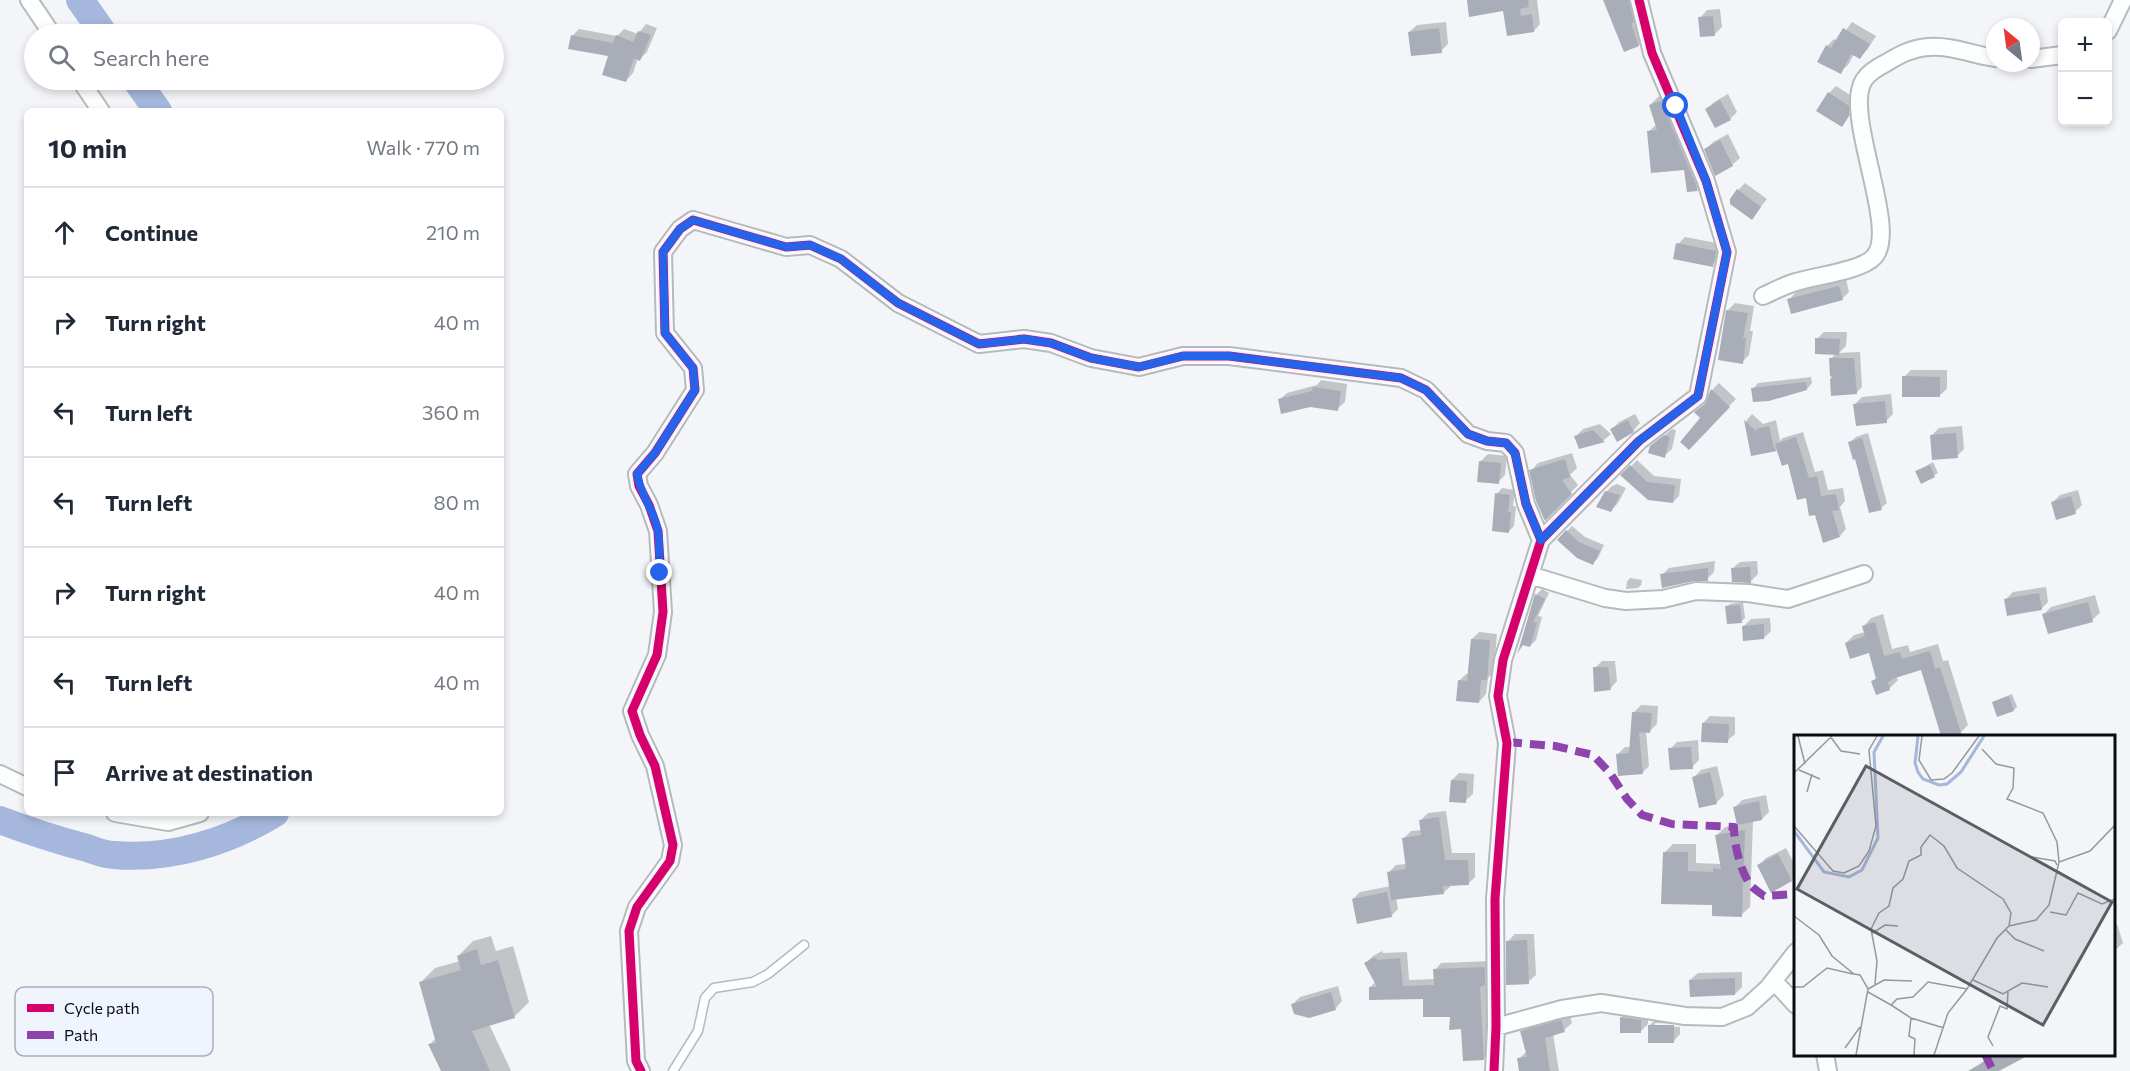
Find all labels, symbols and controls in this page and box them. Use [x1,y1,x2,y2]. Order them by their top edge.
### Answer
north arrow [1986,18,2040,72]
map controls [2058,18,2112,126]
button: + [2058,18,2112,72]
search box [24,24,504,90]
icon: search [45,41,78,74]
text: Search here [93,44,209,71]
button: − [2058,72,2112,126]
route start [1662,92,1688,118]
text: 10 min [48,132,127,163]
text: Walk · 770 m [366,135,480,159]
icon: ahead [48,216,81,249]
text: Continue [105,219,198,246]
text: 210 m [426,220,480,244]
icon: right [48,306,81,339]
text: Turn right [105,309,206,336]
text: 40 m [434,310,480,334]
icon: left [48,396,81,429]
text: Turn left [105,399,192,426]
text: 360 m [422,400,480,424]
icon: left [48,486,81,519]
text: Turn left [105,489,192,516]
text: 80 m [434,490,480,514]
route end [646,559,672,585]
icon: right [48,576,81,609]
text: Turn right [105,579,206,606]
text: 40 m [434,580,480,604]
icon: left [48,666,81,699]
text: Turn left [105,669,192,696]
text: 40 m [434,670,480,694]
inset map [1794,735,2115,1056]
icon: arrive [48,756,81,789]
text: Arrive at destination [105,759,313,786]
legend [15,987,213,1056]
text: Cycle path [64,998,140,1017]
text: Path [64,1025,98,1044]

